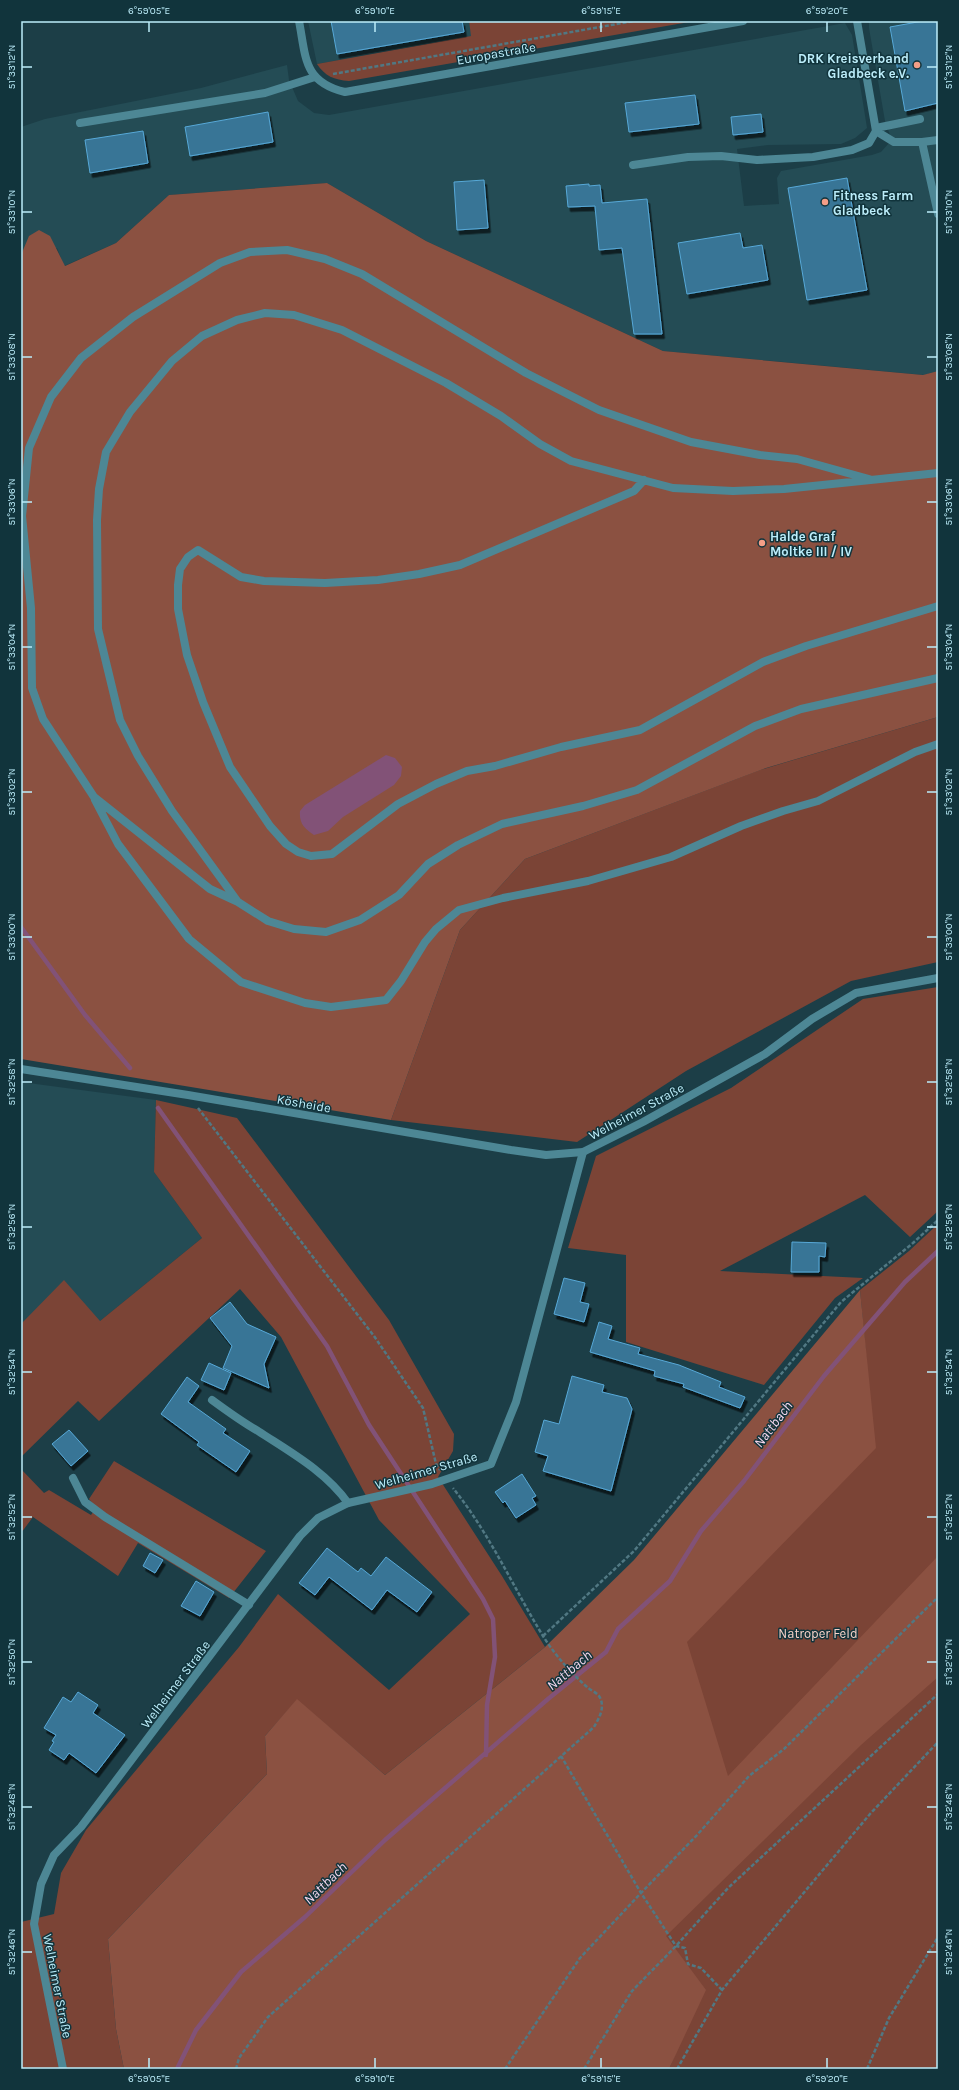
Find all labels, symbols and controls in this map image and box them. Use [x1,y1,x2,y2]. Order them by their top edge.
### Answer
text: 6°59'05"E [128,5,170,17]
text: 6°59'10"E [355,5,395,17]
text: 6°59'15"E [581,5,621,17]
text: 6°59'20"E [806,5,848,17]
street label: Europastraße [455,39,537,68]
text: 51°33'12"N [6,45,18,89]
text: 51°33'12"N [943,45,955,89]
place label: DRK Kreisverband Gladbeck e.V. [798,51,909,81]
marker: DRK Kreisverband Gladbeck e.V. [912,60,922,70]
place label: Fitness Farm Gladbeck [833,188,913,218]
text: 51°33'10"N [6,190,18,234]
text: 51°33'10"N [943,190,955,234]
marker: Fitness Farm Gladbeck [820,197,830,207]
text: 51°33'08"N [6,333,18,381]
text: 51°33'08"N [943,333,955,381]
text: 51°33'06"N [6,478,18,526]
text: 51°33'06"N [943,478,955,526]
place label: Halde Graf Moltke III / IV [770,529,852,559]
marker: Halde Graf Moltke III / IV [757,538,767,548]
text: 51°33'04"N [6,624,18,670]
text: 51°33'04"N [943,624,955,670]
text: 51°33'02"N [6,768,18,816]
text: 51°33'02"N [943,768,955,816]
text: 51°33'00"N [6,913,18,961]
text: 51°33'00"N [943,913,955,961]
text: 51°32'58"N [6,1058,18,1106]
text: 51°32'58"N [943,1058,955,1106]
street label: Welheimer Straße [586,1080,687,1143]
street label: Kösheide [276,1091,332,1116]
text: 51°32'56"N [6,1204,18,1250]
text: 51°32'56"N [943,1204,955,1250]
text: 51°32'54"N [6,1349,18,1395]
text: 51°32'54"N [943,1349,955,1395]
water label: Nattbach [750,1398,796,1451]
street label: Welheimer Straße [373,1449,479,1492]
text: 51°32'52"N [6,1494,18,1540]
text: 51°32'52"N [943,1494,955,1540]
park label: Natroper Feld [778,1626,858,1641]
street label: Welheimer Straße [138,1637,213,1731]
text: 51°32'50"N [6,1639,18,1685]
text: 51°32'50"N [943,1639,955,1685]
water label: Nattbach [543,1647,595,1694]
text: 51°32'48"N [6,1783,18,1831]
text: 51°32'48"N [943,1783,955,1831]
water label: Nattbach [300,1859,351,1908]
text: 51°32'46"N [6,1929,18,1975]
text: 51°32'46"N [943,1929,955,1975]
street label: Welheimer Straße [40,1933,75,2040]
text: 6°59'05"E [128,2073,170,2085]
text: 6°59'10"E [355,2073,395,2085]
text: 6°59'15"E [581,2073,621,2085]
text: 6°59'20"E [806,2073,848,2085]

